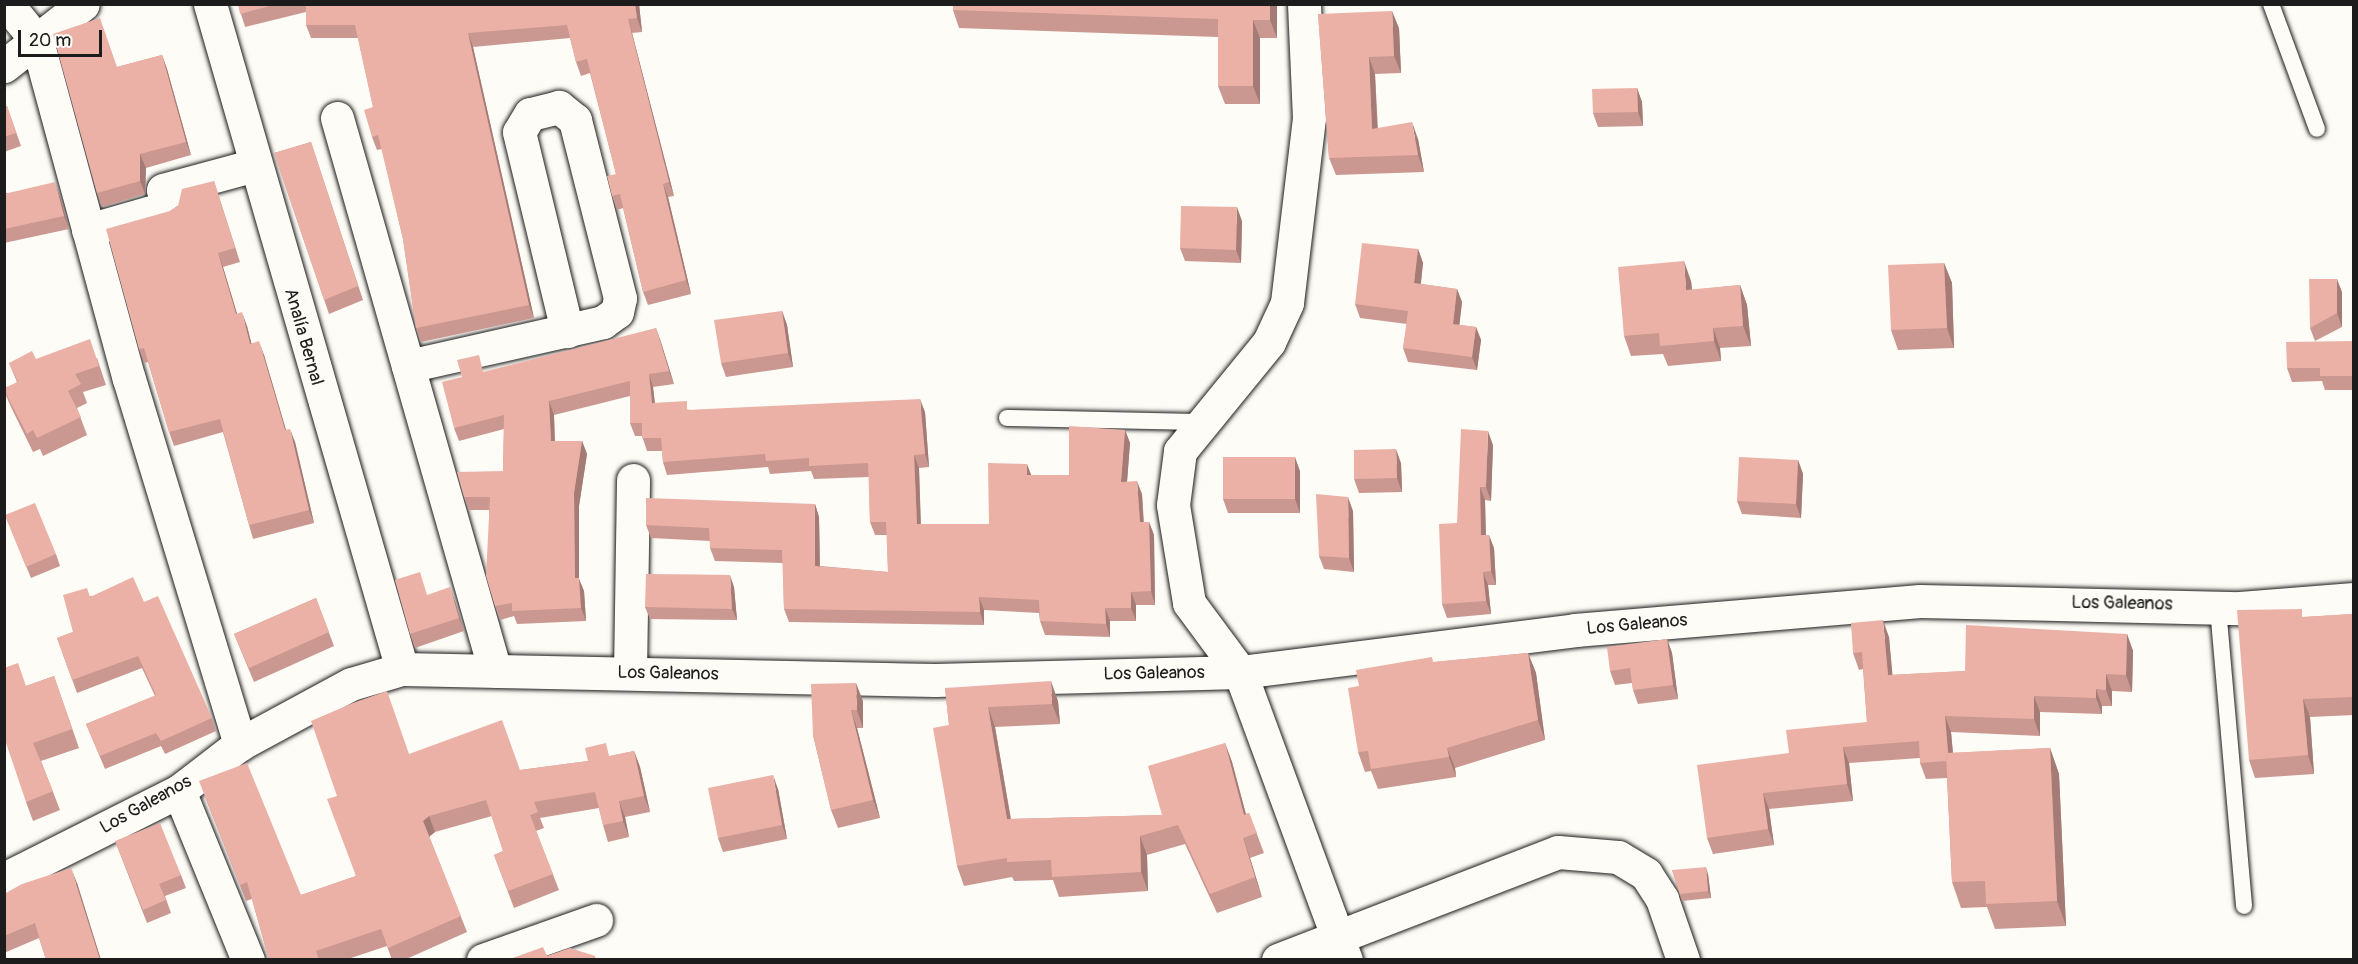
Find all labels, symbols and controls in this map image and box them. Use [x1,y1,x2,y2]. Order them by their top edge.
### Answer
scale bar [21,18,105,56]
text: 20 m [29,29,71,52]
street label: Analía Bernal [279,286,327,388]
street label: Los Galeanos [2071,592,2173,616]
street label: Los Galeanos [1586,610,1688,640]
street label: Los Galeanos [617,662,719,686]
street label: Los Galeanos [1103,662,1205,686]
street label: Los Galeanos [96,771,196,839]

